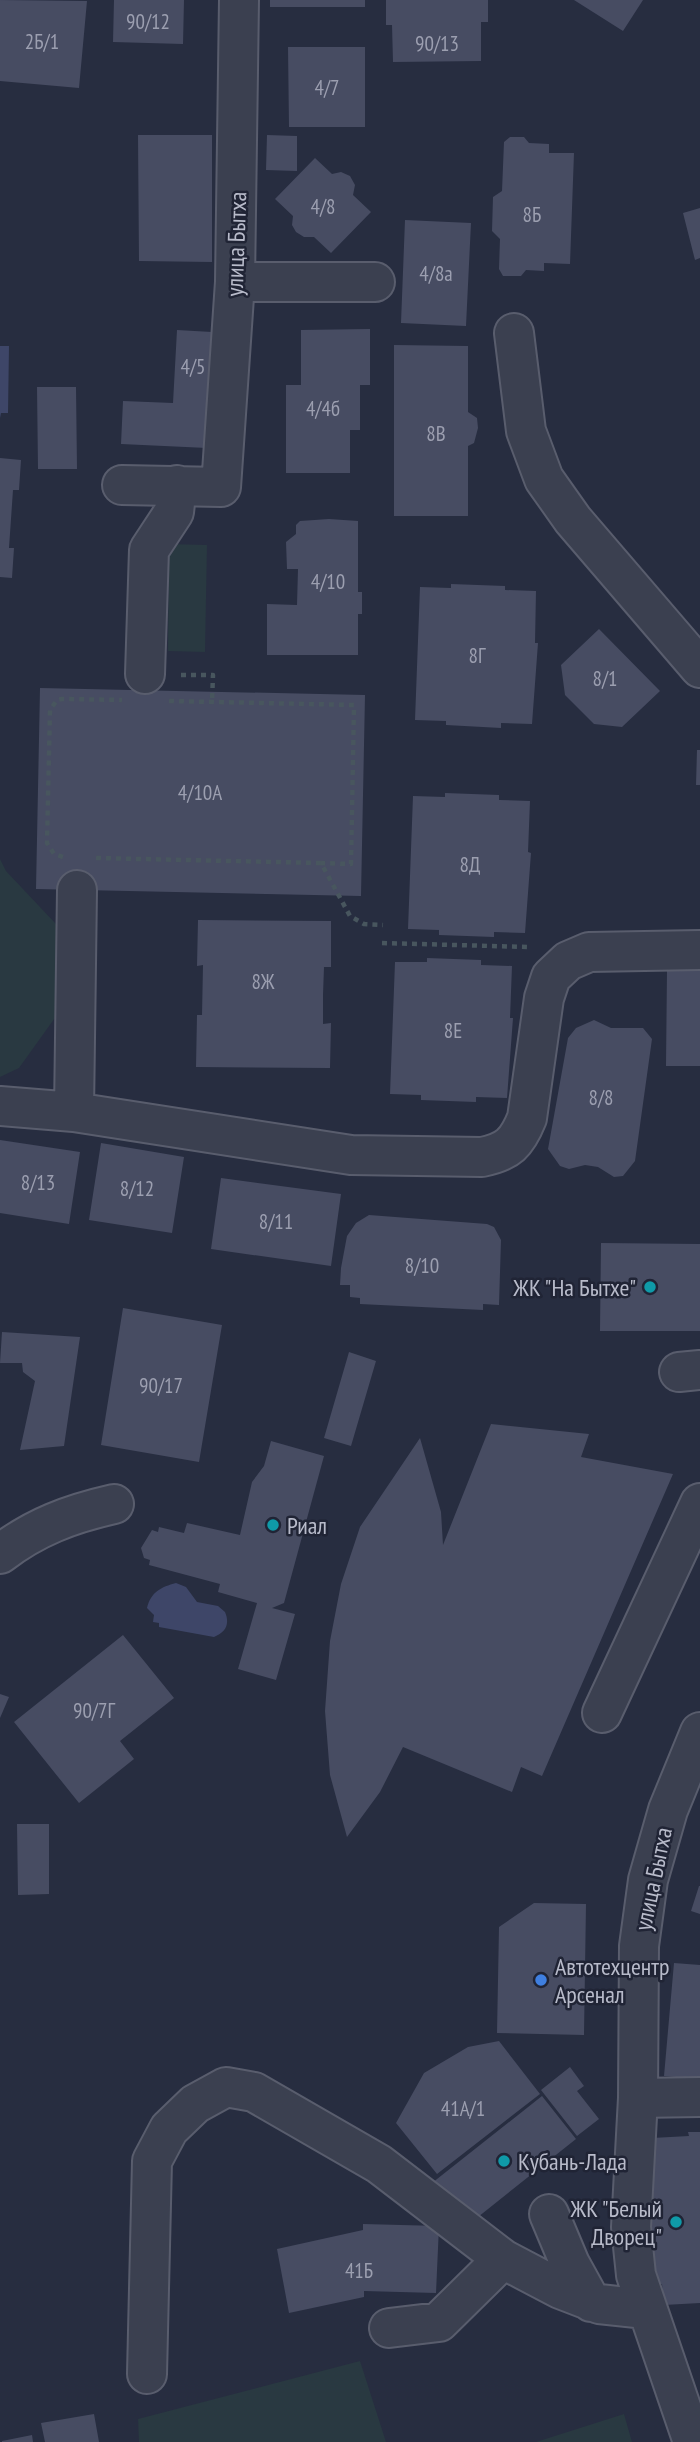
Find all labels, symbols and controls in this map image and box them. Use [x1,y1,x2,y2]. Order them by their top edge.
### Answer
house number: 90/12 [126,8,170,35]
house number: 2Б/1 [25,28,59,55]
house number: 90/13 [415,30,459,57]
house number: 4/7 [314,74,340,101]
street label: улица Бытха [219,191,253,297]
house number: 4/8 [310,193,336,220]
house number: 8Б [523,201,541,228]
house number: 4/8а [419,260,453,287]
house number: 4/5 [180,353,206,380]
house number: 4/4б [306,395,340,422]
house number: 8В [426,420,446,447]
house number: 4/10 [311,568,345,595]
house number: 8Г [469,642,486,669]
house number: 8/1 [592,665,618,692]
house number: 4/10А [178,779,222,806]
house number: 8Д [460,851,480,878]
house number: 8Ж [251,968,275,995]
house number: 8Е [444,1017,462,1044]
house number: 8/8 [588,1084,614,1111]
house number: 8/13 [21,1169,55,1196]
house number: 8/12 [120,1175,154,1202]
house number: 8/11 [259,1208,293,1235]
house number: 8/10 [405,1252,439,1279]
place label: ЖК "На Бытхе" [512,1272,636,1303]
marker: ЖК "На Бытхе" [642,1279,658,1295]
house number: 90/17 [139,1372,183,1399]
place label: Риал [287,1510,327,1541]
marker: Риал [265,1517,281,1533]
house number: 90/7Г [73,1697,116,1724]
street label: улица Бытха [627,1824,679,1934]
place label: Автотехцентр Арсенал [555,1951,669,2010]
marker: Автотехцентр Арсенал [533,1972,549,1988]
house number: 41А/1 [441,2095,485,2122]
place label: Кубань-Лада [518,2146,627,2177]
marker: Кубань-Лада [496,2153,512,2169]
place label: ЖК "Белый Дворец" [569,2193,662,2252]
marker: ЖК "Белый Дворец" [668,2214,684,2230]
house number: 41Б [345,2257,373,2284]

